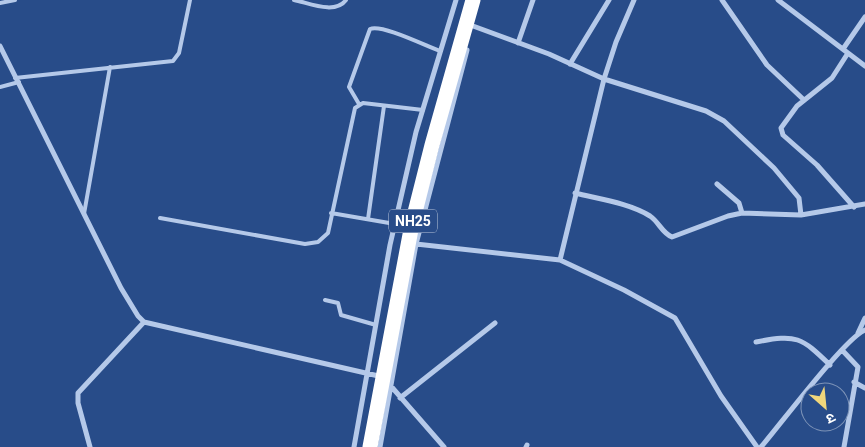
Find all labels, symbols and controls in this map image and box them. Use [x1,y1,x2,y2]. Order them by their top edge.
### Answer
road number: NH25 [389,210,437,232]
north arrow [800,382,850,432]
text: उ [823,410,838,428]

